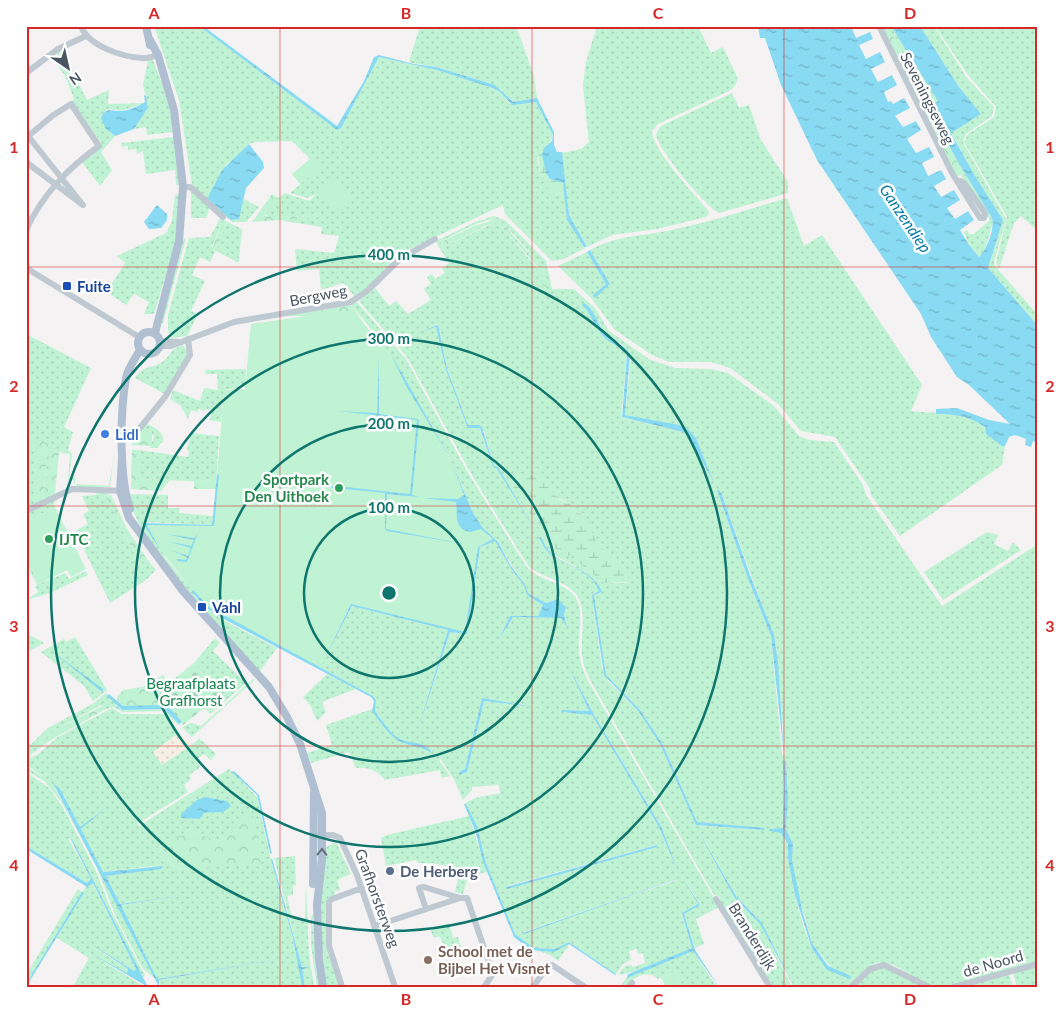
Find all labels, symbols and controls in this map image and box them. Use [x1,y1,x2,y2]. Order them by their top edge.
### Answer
text: A [147,3,160,22]
text: B [401,3,411,22]
text: C [653,3,664,22]
text: D [904,3,916,22]
north arrow [42,42,92,92]
street label: Seveningseweg [897,49,959,147]
text: N [66,69,85,89]
text: 1 [9,137,19,156]
text: 1 [1045,137,1055,156]
water label: Ganzendiep [876,180,936,256]
text: 400 m [368,245,410,263]
place label: Fuite [77,277,111,295]
marker: Fuite [61,280,73,292]
street label: Bergweg [288,281,348,309]
text: 300 m [368,329,410,347]
text: 2 [9,376,19,395]
text: 2 [1045,376,1055,395]
text: 200 m [368,414,410,432]
place label: Lidl [115,425,139,443]
marker: Lidl [99,428,111,440]
place label: Sportpark Den Uithoek [244,470,330,505]
marker: Sportpark Den Uithoek [333,482,345,494]
text: 100 m [368,498,410,516]
place label: IJTC [59,530,89,548]
marker: IJTC [43,533,55,545]
centre of rings [380,584,398,602]
place label: Vahl [211,598,241,616]
marker: Vahl [196,601,208,613]
text: 3 [9,616,19,635]
text: 3 [1045,616,1055,635]
park label: Begraafplaats Grafhorst [146,674,236,709]
street label: Grafhorsterweg [352,846,404,950]
one-way arrow [317,848,327,856]
text: 4 [9,855,19,874]
text: 4 [1045,855,1055,874]
place label: De Herberg [400,862,478,880]
marker: De Herberg [384,865,396,877]
street label: Branderdijk [725,899,781,973]
place label: School met de Bijbel Het Visnet [438,942,550,977]
street label: de Noord [961,946,1025,980]
marker: School met de Bijbel Het Visnet [422,954,434,966]
text: A [147,989,160,1008]
text: B [401,989,411,1008]
text: C [653,989,664,1008]
text: D [904,989,916,1008]

